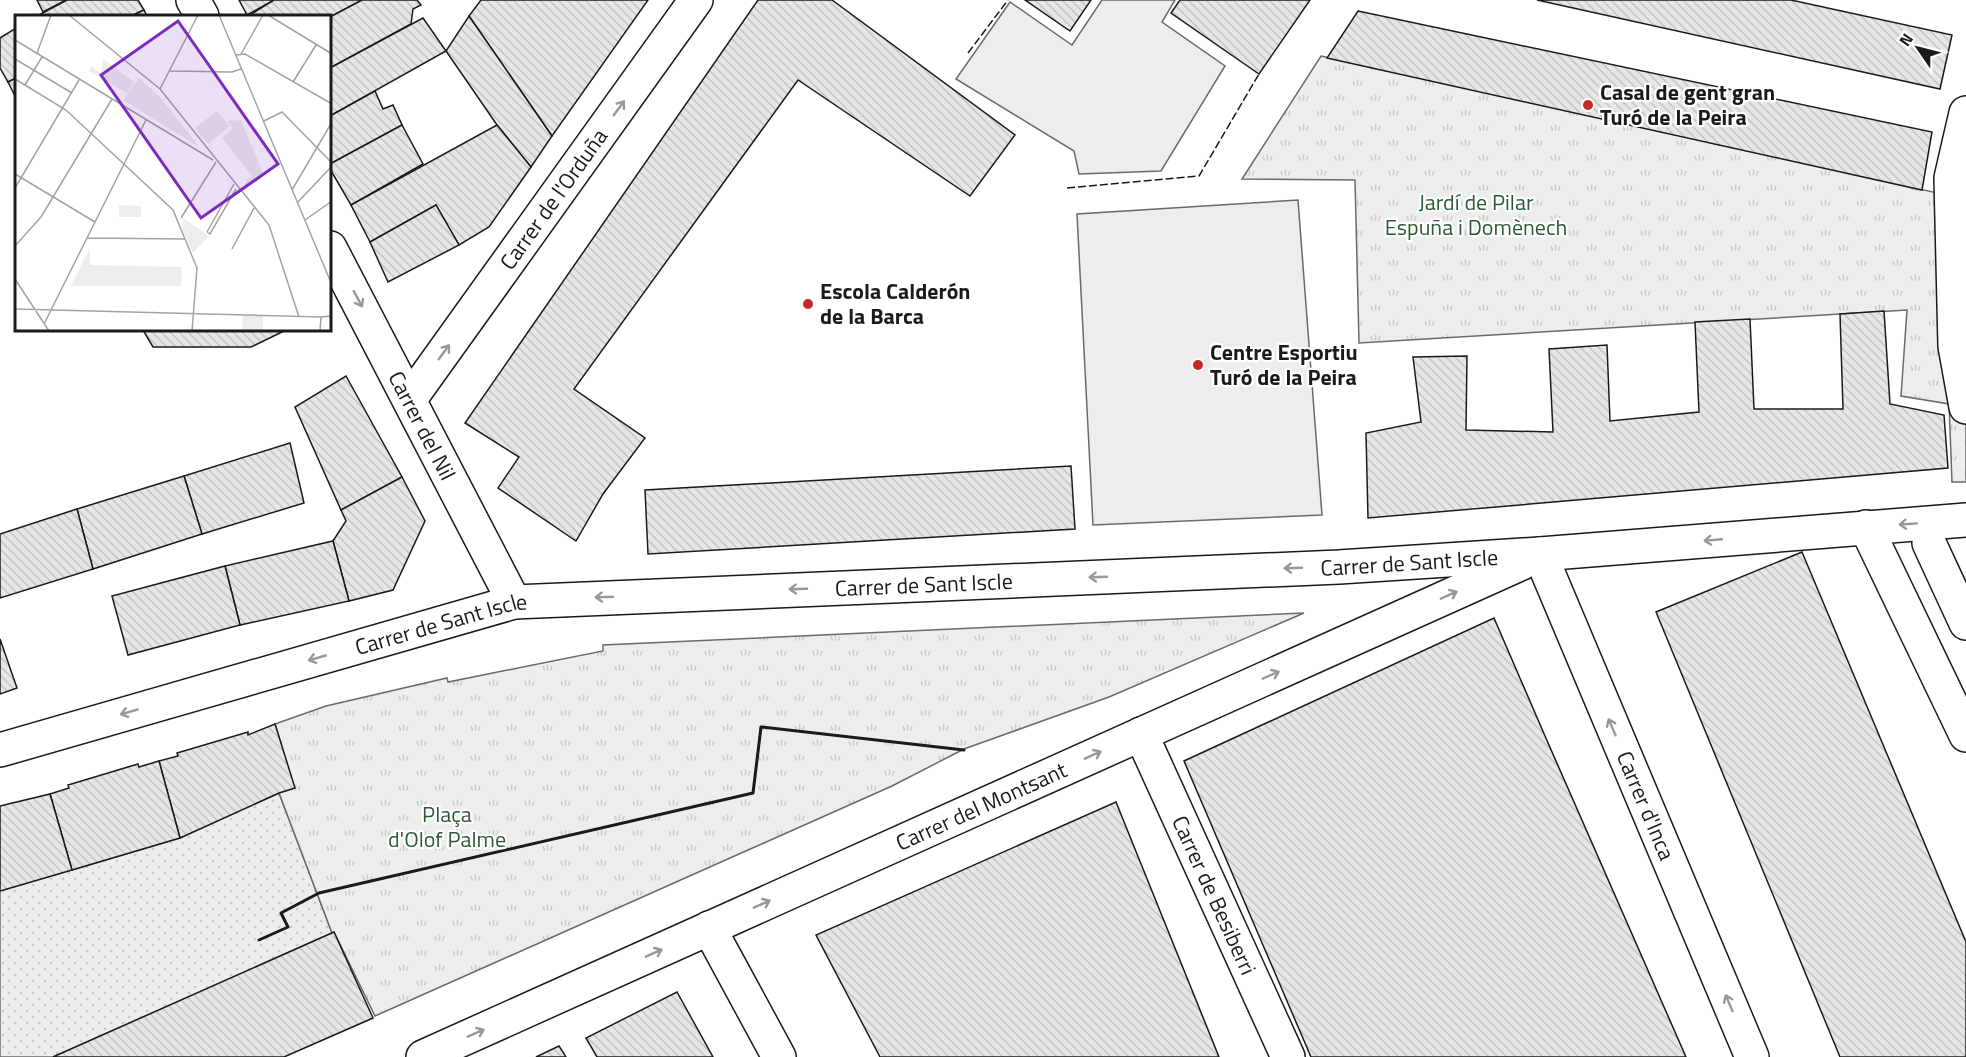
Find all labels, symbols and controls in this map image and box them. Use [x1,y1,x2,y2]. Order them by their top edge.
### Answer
inset map [15,15,332,332]
north arrow [1888,18,1948,78]
text: N [1893,28,1919,51]
place label: Casal de gent gran Turó de la Peira [1600,75,1775,134]
marker: Casal de gent gran Turó de la Peira [1581,98,1595,112]
one-way arrow [613,100,625,116]
street label: Carrer de l'Orduña [491,121,616,277]
park label: Jardí de Pilar Espuña i Domènech [1385,185,1567,244]
place label: Escola Calderón de la Barca [820,274,971,333]
one-way arrow [352,290,364,307]
marker: Escola Calderón de la Barca [801,297,815,311]
place label: Centre Esportiu Turó de la Peira [1210,335,1358,394]
one-way arrow [438,344,451,360]
marker: Centre Esportiu Turó de la Peira [1191,358,1205,372]
street label: Carrer del Nil [380,365,465,486]
one-way arrow [1898,519,1918,530]
one-way arrow [1704,534,1724,545]
street label: Carrer de Sant Iscle [1320,540,1499,585]
one-way arrow [1284,563,1303,574]
street label: Carrer de Sant Iscle [834,564,1013,605]
one-way arrow [1089,571,1109,582]
street label: Carrer de Sant Iscle [351,584,528,664]
one-way arrow [789,584,809,595]
one-way arrow [1439,589,1457,601]
one-way arrow [594,592,614,603]
one-way arrow [308,653,327,664]
one-way arrow [1262,669,1280,680]
one-way arrow [120,707,139,718]
one-way arrow [1606,718,1617,736]
street label: Carrer d'Inca [1608,746,1684,865]
one-way arrow [1084,749,1102,761]
street label: Carrer del Montsant [890,753,1073,859]
park label: Plaça d'Olof Palme [388,797,506,856]
street label: Carrer de Besiberri [1163,810,1265,980]
one-way arrow [753,898,771,910]
one-way arrow [645,946,663,958]
one-way arrow [1723,994,1734,1012]
one-way arrow [467,1027,485,1038]

